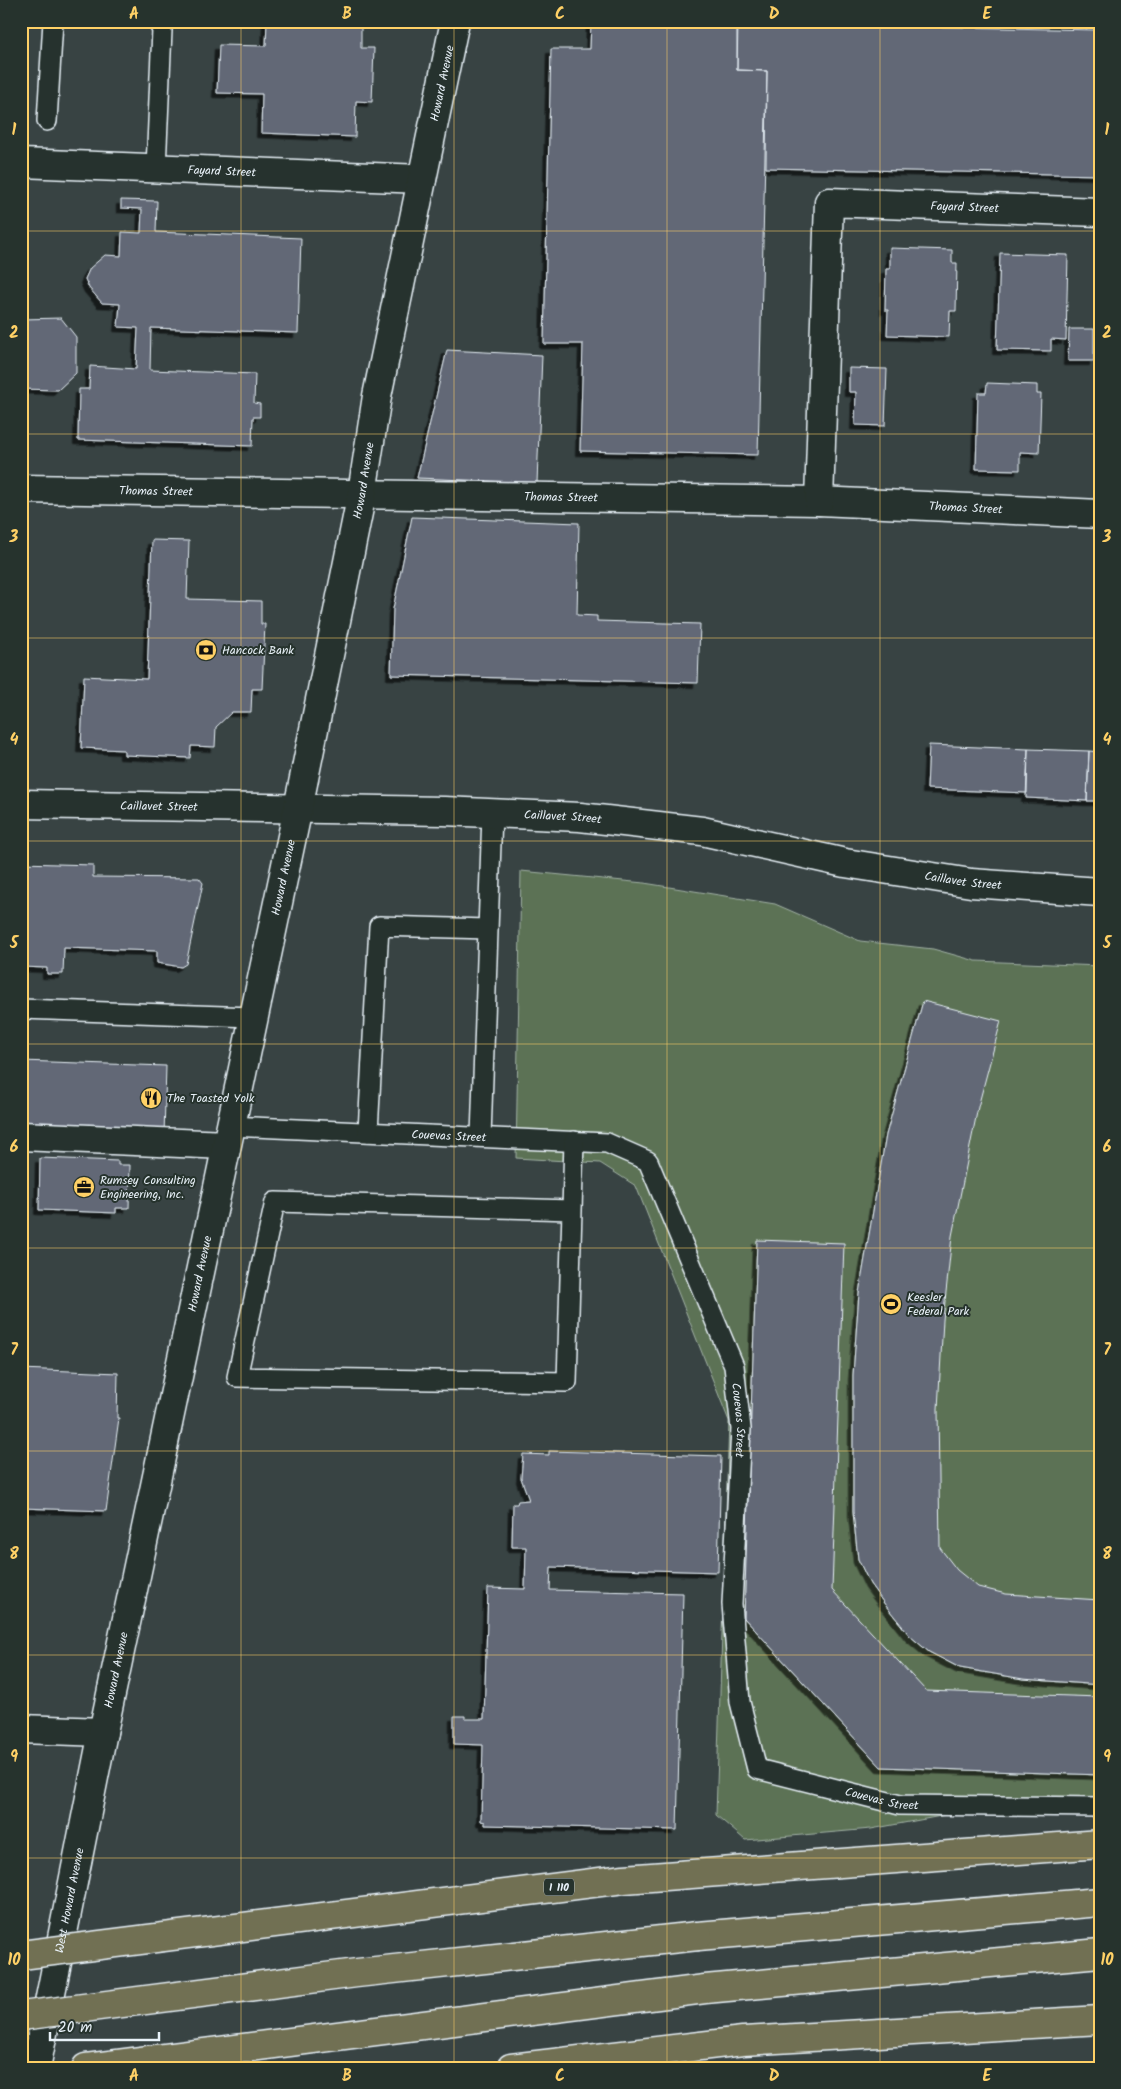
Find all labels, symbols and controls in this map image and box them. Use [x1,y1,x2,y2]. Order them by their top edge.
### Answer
text: A [129,2,139,27]
text: B [342,2,352,27]
text: C [555,2,565,27]
text: D [769,2,780,27]
text: E [983,2,993,27]
street label: Howard Avenue [425,43,460,123]
text: 1 [12,118,17,143]
text: 1 [1105,118,1110,143]
street label: Fayard Street [187,161,257,182]
street label: Fayard Street [930,197,1000,218]
text: 2 [9,321,19,346]
text: 2 [1102,321,1112,346]
street label: Howard Avenue [348,440,380,521]
street label: Thomas Street [119,481,193,502]
street label: Thomas Street [524,488,598,508]
street label: Thomas Street [928,497,1003,520]
text: 3 [9,525,19,550]
text: 3 [1102,525,1112,550]
bank icon: Hancock Bank [194,638,218,662]
place label: Hancock Bank [222,641,294,660]
text: 4 [10,728,19,753]
text: 4 [1103,728,1112,753]
street label: Caillavet Street [120,797,198,817]
street label: Caillavet Street [524,806,603,829]
street label: Howard Avenue [267,837,301,917]
street label: Caillavet Street [923,867,1003,895]
text: 5 [9,931,20,956]
text: 5 [1102,931,1113,956]
restaurant icon: The Toasted Yolk [139,1086,163,1110]
place label: The Toasted Yolk [167,1089,255,1108]
street label: Couevas Street [411,1125,487,1148]
text: 6 [10,1135,19,1160]
text: 6 [1103,1135,1112,1160]
place label: Rumsey Consulting Engineering, Inc. [100,1171,196,1204]
office icon: Rumsey Consulting Engineering, Inc. [72,1175,96,1199]
street label: Howard Avenue [183,1233,218,1314]
place label: Keesler Federal Park [907,1288,970,1321]
sports icon: Keesler Federal Park [879,1292,903,1316]
text: 7 [10,1338,18,1363]
text: 7 [1103,1338,1111,1363]
street label: Couevas Street [726,1382,750,1458]
text: 8 [9,1542,19,1567]
text: 8 [1102,1542,1112,1567]
street label: Howard Avenue [99,1630,134,1710]
text: 9 [10,1745,18,1770]
text: 9 [1103,1745,1111,1770]
street label: Couevas Street [843,1782,919,1815]
street label: West Howard Avenue [50,1846,90,1955]
road number: I 110 [544,1878,574,1895]
text: 10 [7,1948,21,1973]
text: 10 [1100,1948,1114,1973]
scale bar [50,2009,159,2041]
text: 20 m [58,2016,92,2040]
text: A [129,2064,139,2089]
text: B [342,2064,352,2089]
text: C [555,2064,565,2089]
text: D [769,2064,780,2089]
text: E [983,2064,993,2089]

